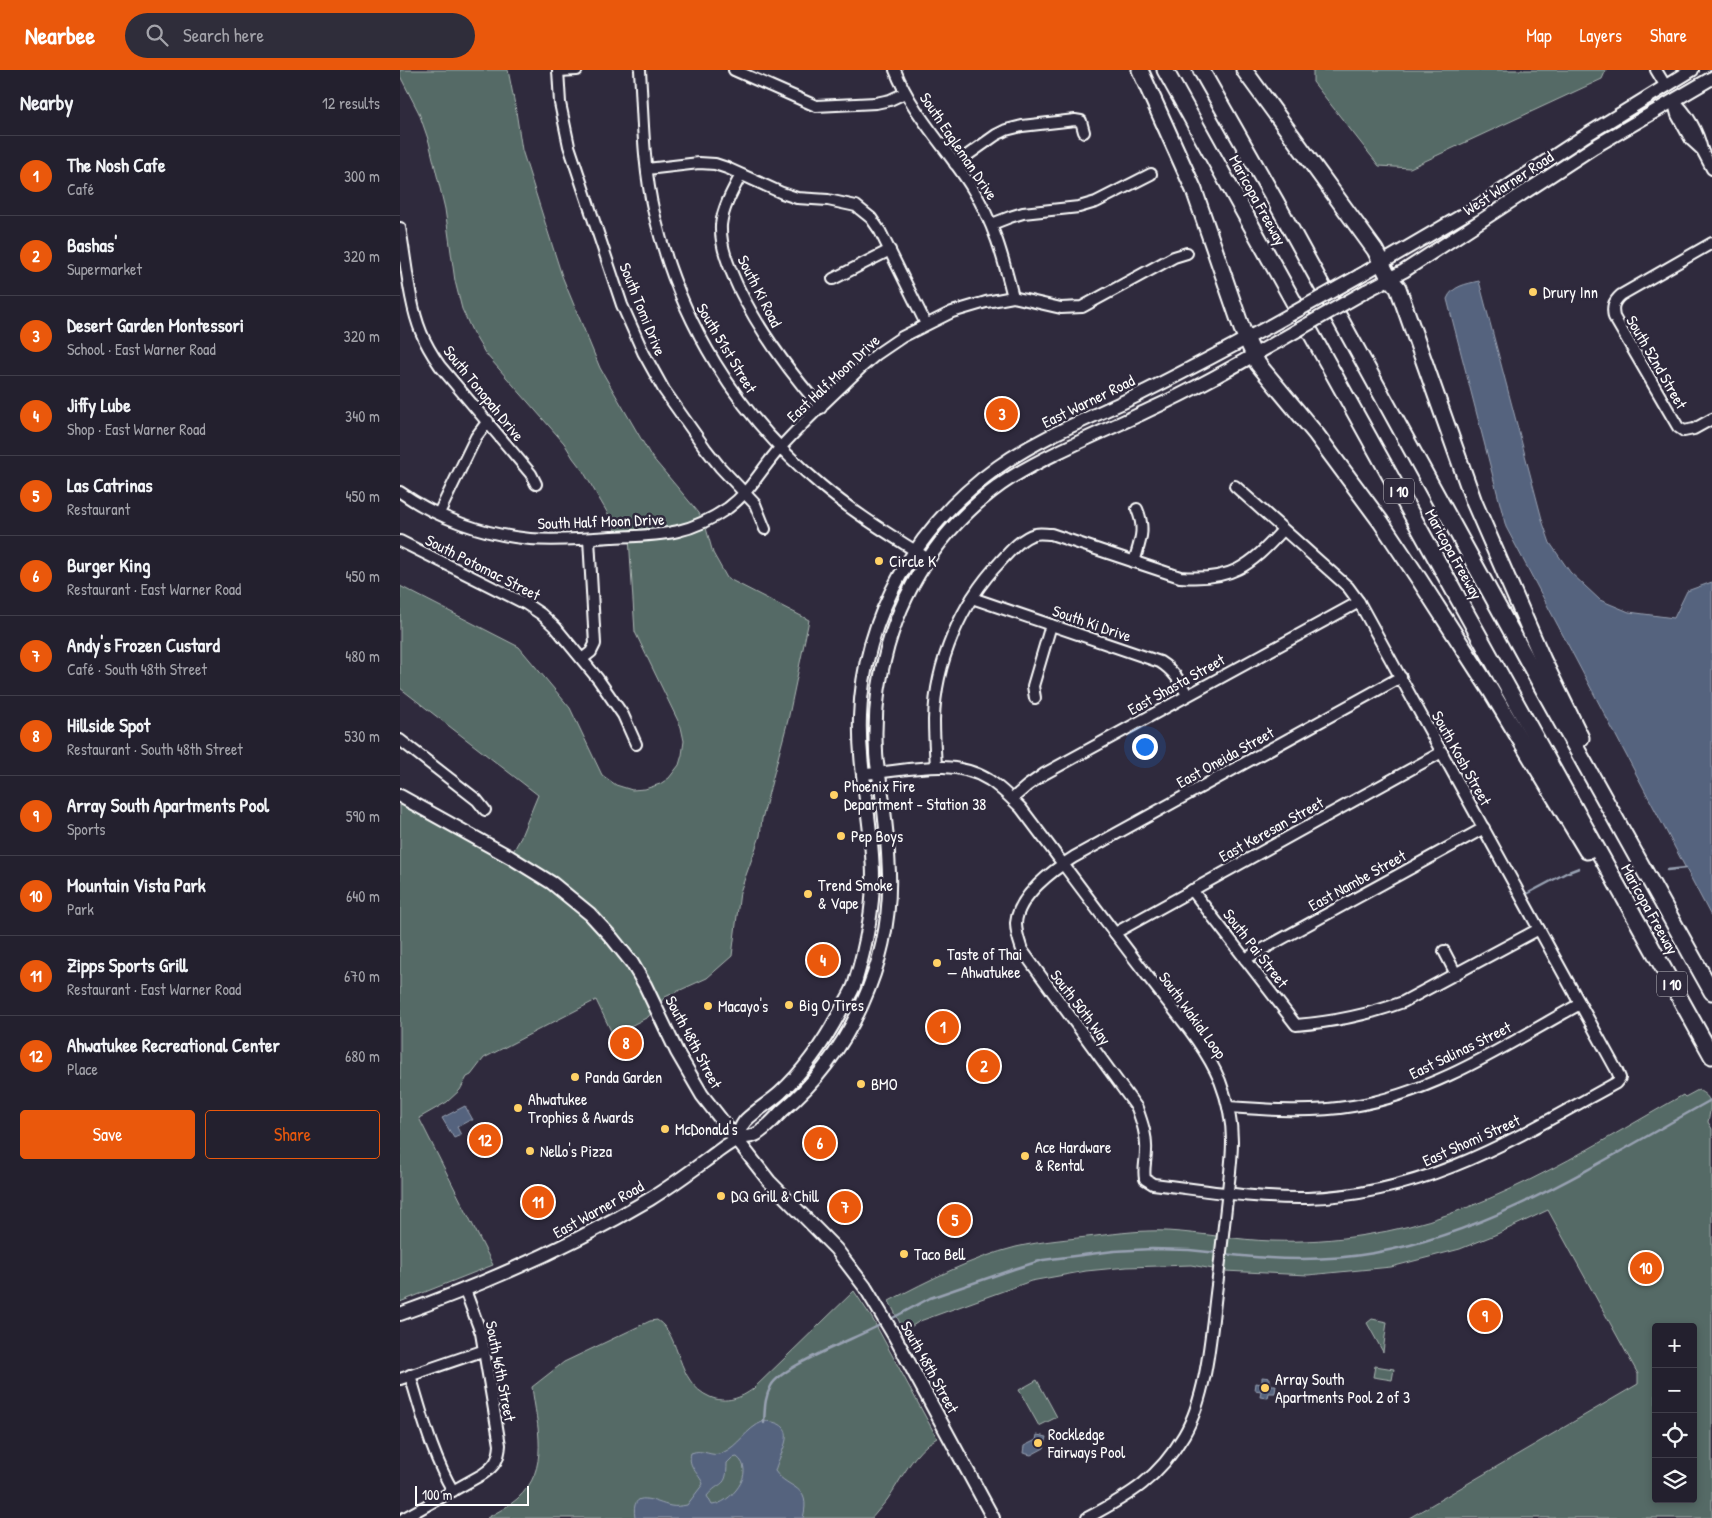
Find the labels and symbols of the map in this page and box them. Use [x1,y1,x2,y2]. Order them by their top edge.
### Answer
street label: South Eagleman Drive [915,88,1004,205]
street label: West Warner Road [1459,146,1557,220]
street label: Maricopa Freeway [1224,151,1292,249]
street label: South Ki Road [733,251,787,331]
street label: South Tomi Drive [614,259,672,359]
place label: Drury Inn [1543,281,1598,303]
marker: Drury Inn [1527,286,1539,298]
street label: South 51st Street [691,299,763,397]
street label: South 52nd Street [1621,311,1693,413]
street label: East Half Moon Drive [782,329,885,427]
street label: South Tonopah Drive [439,340,530,446]
street label: East Warner Road [1038,369,1138,433]
pin: 3 [986,395,1018,433]
road number: I 10 [1384,478,1414,504]
street label: Maricopa Freeway [1420,505,1488,603]
street label: South Half Moon Drive [537,508,665,534]
street label: South Potomac Street [422,528,545,606]
place label: Circle K [889,550,937,572]
marker: Circle K [873,555,885,567]
street label: South Ki Drive [1050,599,1135,647]
street label: East Shasta Street [1123,648,1229,720]
street label: South Kosh Street [1427,707,1497,810]
street label: East Oneida Street [1172,721,1278,793]
your location [1132,734,1158,760]
place label: Phoenix Fire Department - Station 38 [844,775,986,815]
marker: Phoenix Fire Department - Station 38 [828,789,840,801]
street label: East Keresan Street [1215,791,1328,867]
place label: Pep Boys [851,825,903,847]
marker: Pep Boys [835,830,847,842]
street label: East Nambe Street [1304,844,1410,916]
street label: Maricopa Freeway [1616,860,1684,958]
place label: Trend Smoke & Vape [818,874,893,914]
marker: Trend Smoke & Vape [802,888,814,900]
street label: South Pai Street [1218,904,1294,992]
pin: 4 [807,941,839,979]
place label: Taste of Thai — Ahwatukee [947,943,1022,983]
marker: Taste of Thai — Ahwatukee [931,957,943,969]
street label: South 50th Way [1045,965,1117,1049]
street label: South Wakial Loop [1154,967,1232,1063]
road number: I 10 [1657,972,1687,996]
street label: South 48th Street [660,992,728,1093]
place label: Big O Tires [799,994,864,1016]
place label: Macayo's [718,995,768,1017]
marker: Big O Tires [783,999,795,1011]
marker: Macayo's [702,1000,714,1012]
pin: 1 [927,1008,959,1046]
street label: East Salinas Street [1405,1016,1515,1084]
pin: 8 [610,1024,642,1062]
pin: 2 [968,1047,1000,1085]
place label: Panda Garden [585,1066,662,1088]
marker: Panda Garden [569,1071,581,1083]
place label: BMO [871,1073,898,1095]
marker: BMO [855,1078,867,1090]
place label: Ahwatukee Trophies & Awards [528,1088,634,1128]
marker: Ahwatukee Trophies & Awards [512,1102,524,1114]
street label: East Shomi Street [1419,1108,1524,1171]
place label: McDonald's [675,1118,738,1140]
pin: 12 [469,1121,501,1159]
marker: McDonald's [659,1123,671,1135]
pin: 6 [804,1124,836,1162]
place label: Ace Hardware & Rental [1035,1136,1112,1176]
place label: Nello's Pizza [540,1140,612,1162]
marker: Nello's Pizza [524,1145,536,1157]
marker: Ace Hardware & Rental [1019,1150,1031,1162]
street label: East Warner Road [549,1175,647,1243]
pin: 11 [522,1183,554,1221]
place label: DQ Grill & Chill [731,1185,819,1207]
pin: 7 [829,1188,861,1226]
marker: DQ Grill & Chill [715,1190,727,1202]
pin: 5 [939,1201,971,1239]
place label: Taco Bell [914,1243,966,1265]
marker: Taco Bell [898,1248,910,1260]
pin: 10 [1630,1249,1662,1287]
pin: 9 [1469,1297,1501,1335]
street label: South 48th Street [896,1317,965,1417]
street label: South 46th Street [481,1319,522,1423]
place label: Array South Apartments Pool 2 of 3 [1275,1368,1410,1408]
marker: Array South Apartments Pool 2 of 3 [1259,1382,1271,1394]
place label: Rockledge Fairways Pool [1047,1423,1126,1463]
marker: Rockledge Fairways Pool [1032,1437,1044,1449]
scale bar [415,1483,529,1506]

